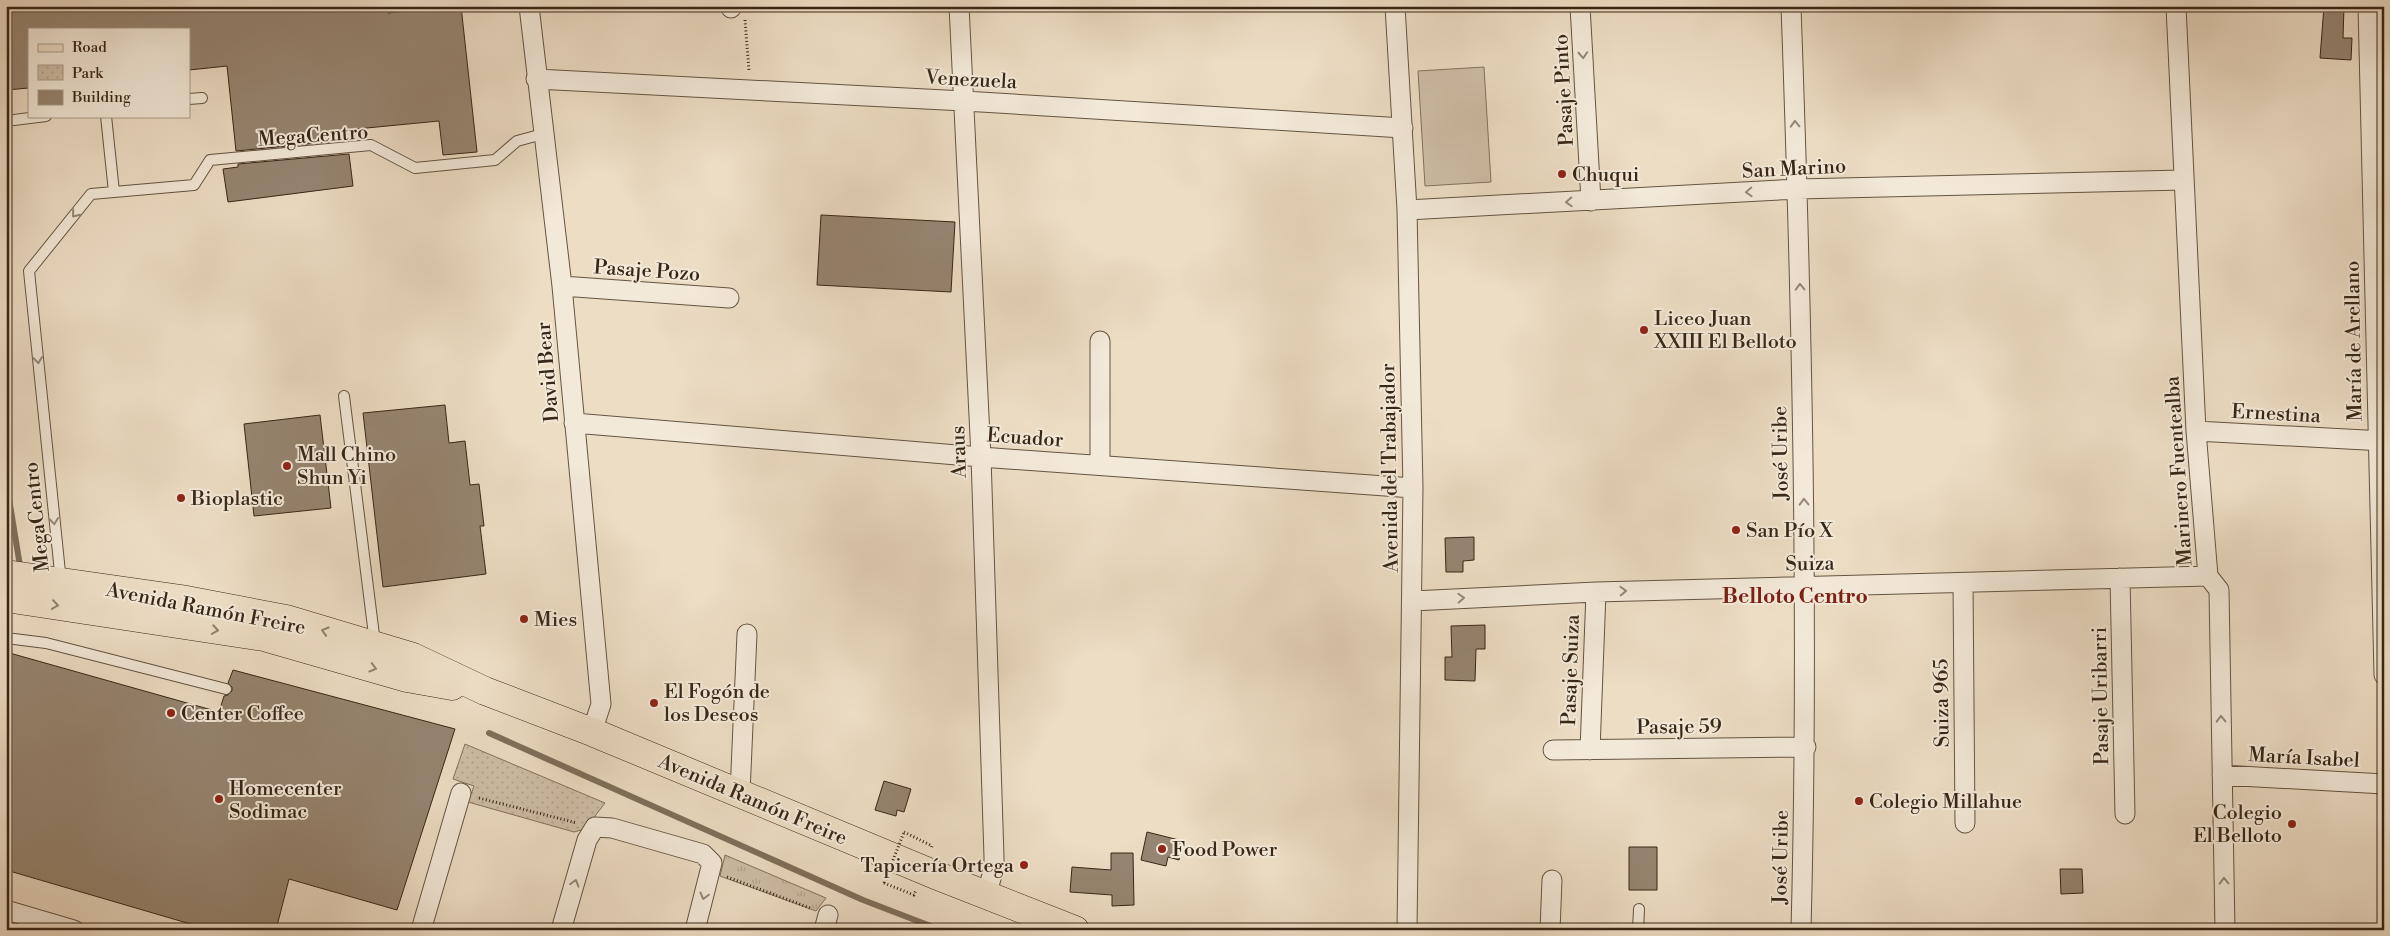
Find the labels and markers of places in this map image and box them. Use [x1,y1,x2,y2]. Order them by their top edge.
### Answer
place label: Chuqui [1572,163,1640,188]
marker: Chuqui [1556,168,1568,180]
place label: Liceo Juan XXIII El Belloto [1653,307,1797,355]
marker: Liceo Juan XXIII El Belloto [1638,324,1650,336]
place label: Mall Chino Shun Yi [297,443,396,491]
marker: Mall Chino Shun Yi [281,460,293,472]
place label: Bioplastic [190,487,283,512]
marker: Bioplastic [175,492,187,504]
place label: San Pío X [1746,519,1833,544]
marker: San Pío X [1730,524,1742,536]
place label: Mies [534,608,577,633]
marker: Mies [518,613,530,625]
place label: El Fogón de los Deseos [664,680,770,728]
marker: El Fogón de los Deseos [648,697,660,709]
place label: Center Coffee [181,702,304,727]
marker: Center Coffee [165,707,177,719]
place label: Homecenter Sodimac [229,777,342,825]
place label: Colegio Millahue [1869,790,2022,815]
marker: Homecenter Sodimac [213,793,225,805]
marker: Colegio Millahue [1853,795,1865,807]
place label: Colegio El Belloto [2193,801,2282,849]
marker: Colegio El Belloto [2286,818,2298,830]
place label: Food Power [1172,838,1278,863]
marker: Food Power [1156,843,1168,855]
place label: Tapicería Ortega [860,854,1015,879]
marker: Tapicería Ortega [1018,859,1030,871]

